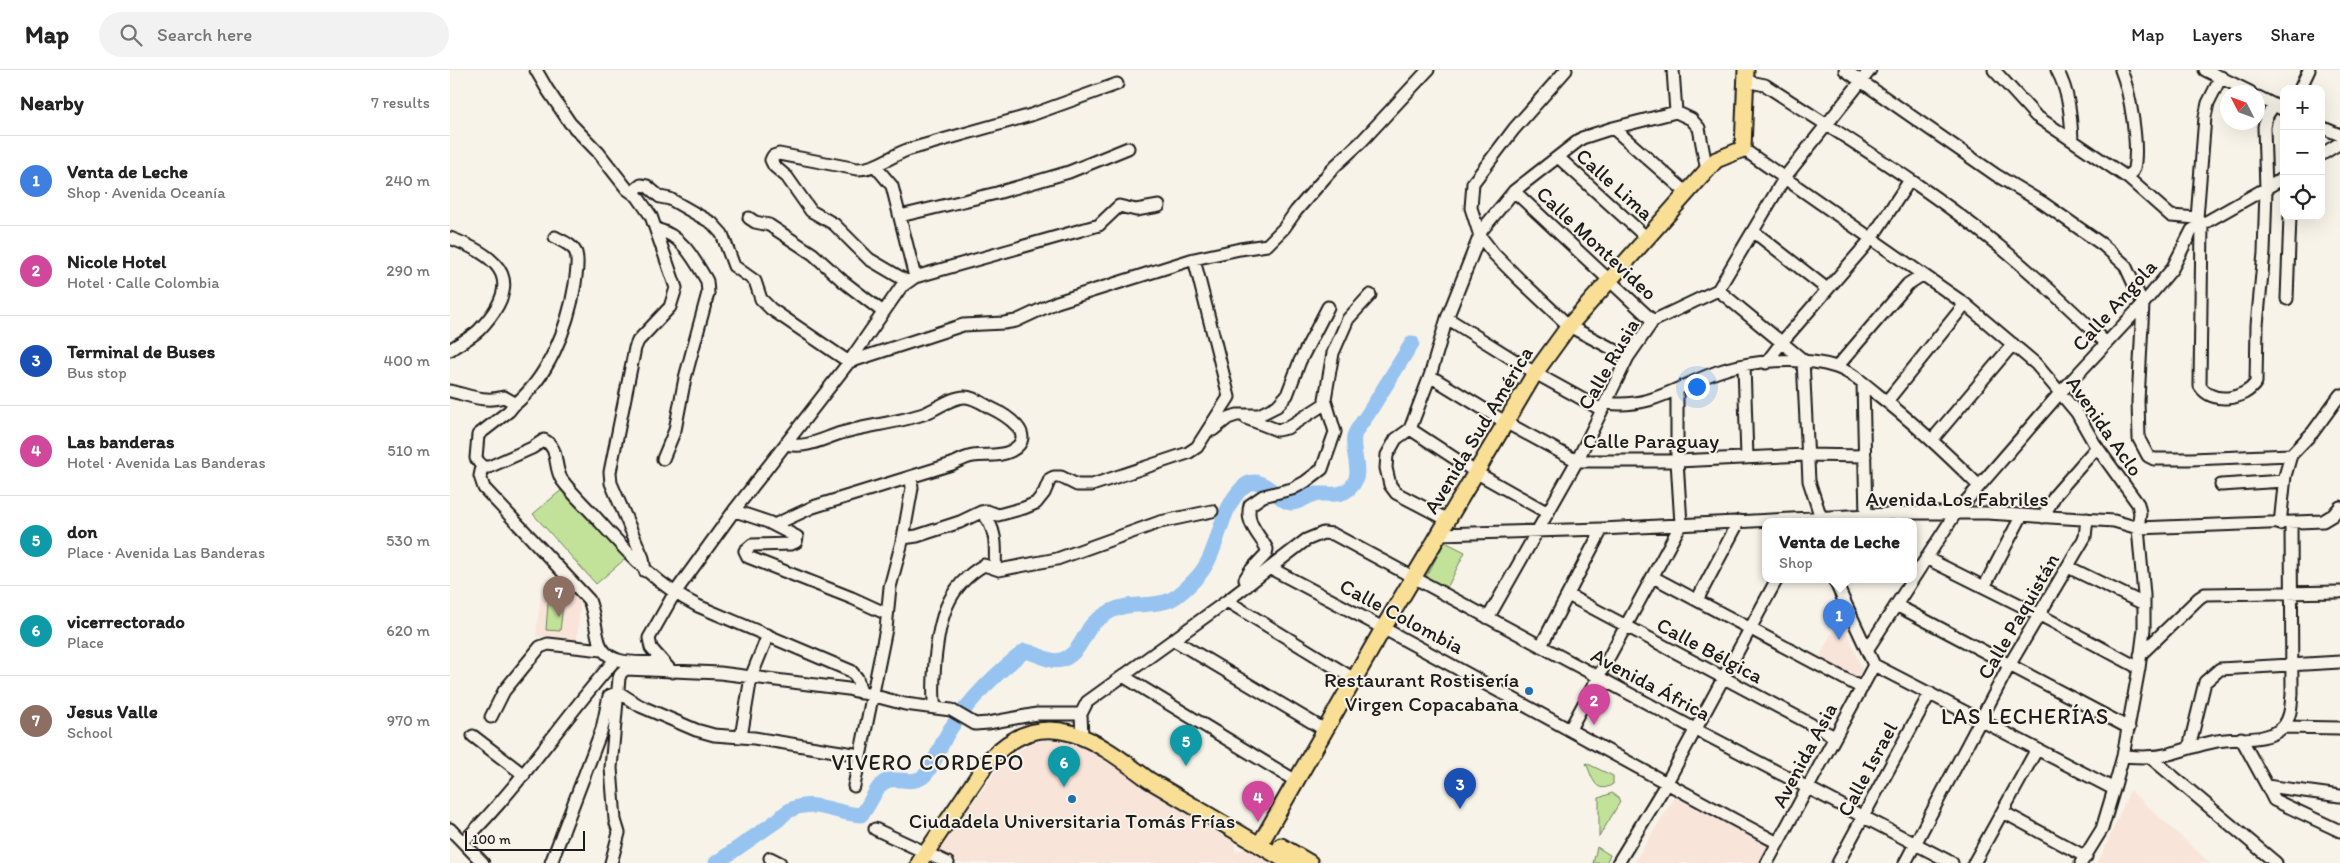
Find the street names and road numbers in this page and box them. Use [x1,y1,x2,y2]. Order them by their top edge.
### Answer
street label: Calle Lima [1571,143,1659,225]
street label: Calle Montevideo [1531,181,1663,305]
street label: Calle Angola [2066,254,2162,356]
street label: Calle Rusia [1572,314,1644,414]
street label: Avenida Sud América [1418,342,1538,518]
street label: Avenida Aclo [2061,371,2149,481]
street label: Calle Paraguay [1583,428,1719,453]
street label: Avenida Los Fabriles [1865,486,2049,511]
street label: Calle Paquistán [1972,548,2064,684]
street label: Calle Colombia [1336,573,1468,659]
street label: Calle Bélgica [1653,612,1768,688]
street label: Avenida África [1587,642,1715,726]
street label: Avenida Asia [1766,698,1842,812]
street label: Calle Israel [1832,717,1902,821]

